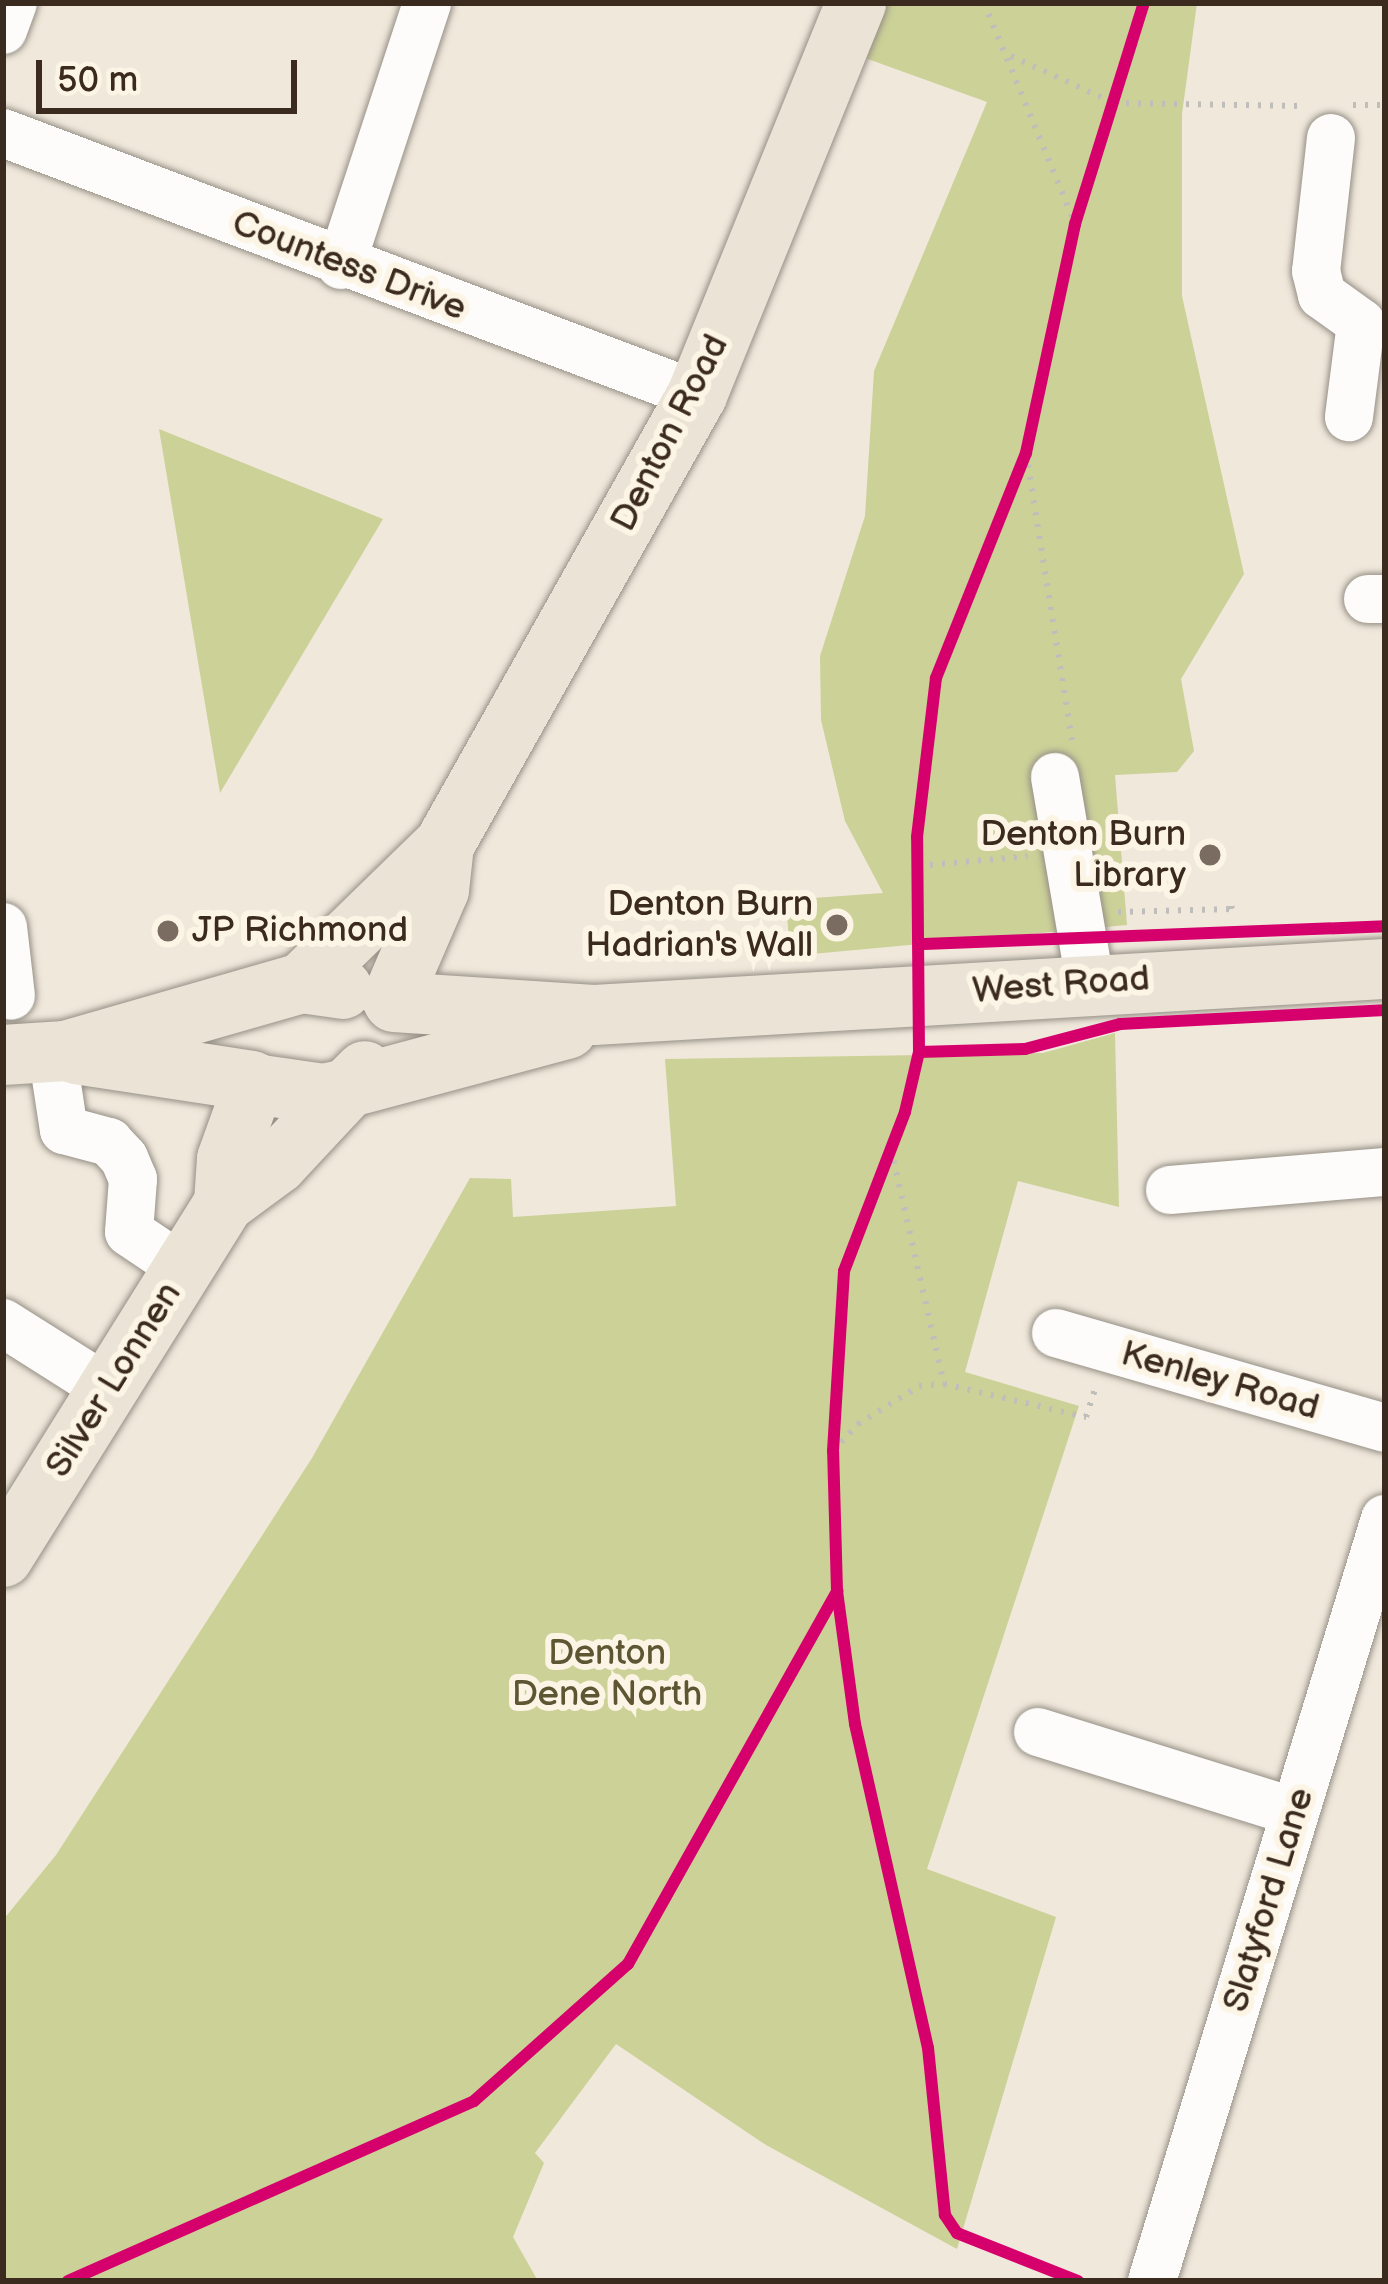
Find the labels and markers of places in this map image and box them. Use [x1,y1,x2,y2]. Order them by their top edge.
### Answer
place label: Denton Burn Library [980,812,1186,897]
marker: Denton Burn Library [1197,842,1223,868]
place label: Denton Burn Hadrian's Wall [584,882,813,967]
place label: JP Richmond [192,909,408,953]
marker: Denton Burn Hadrian's Wall [824,912,850,938]
marker: JP Richmond [155,918,181,944]

